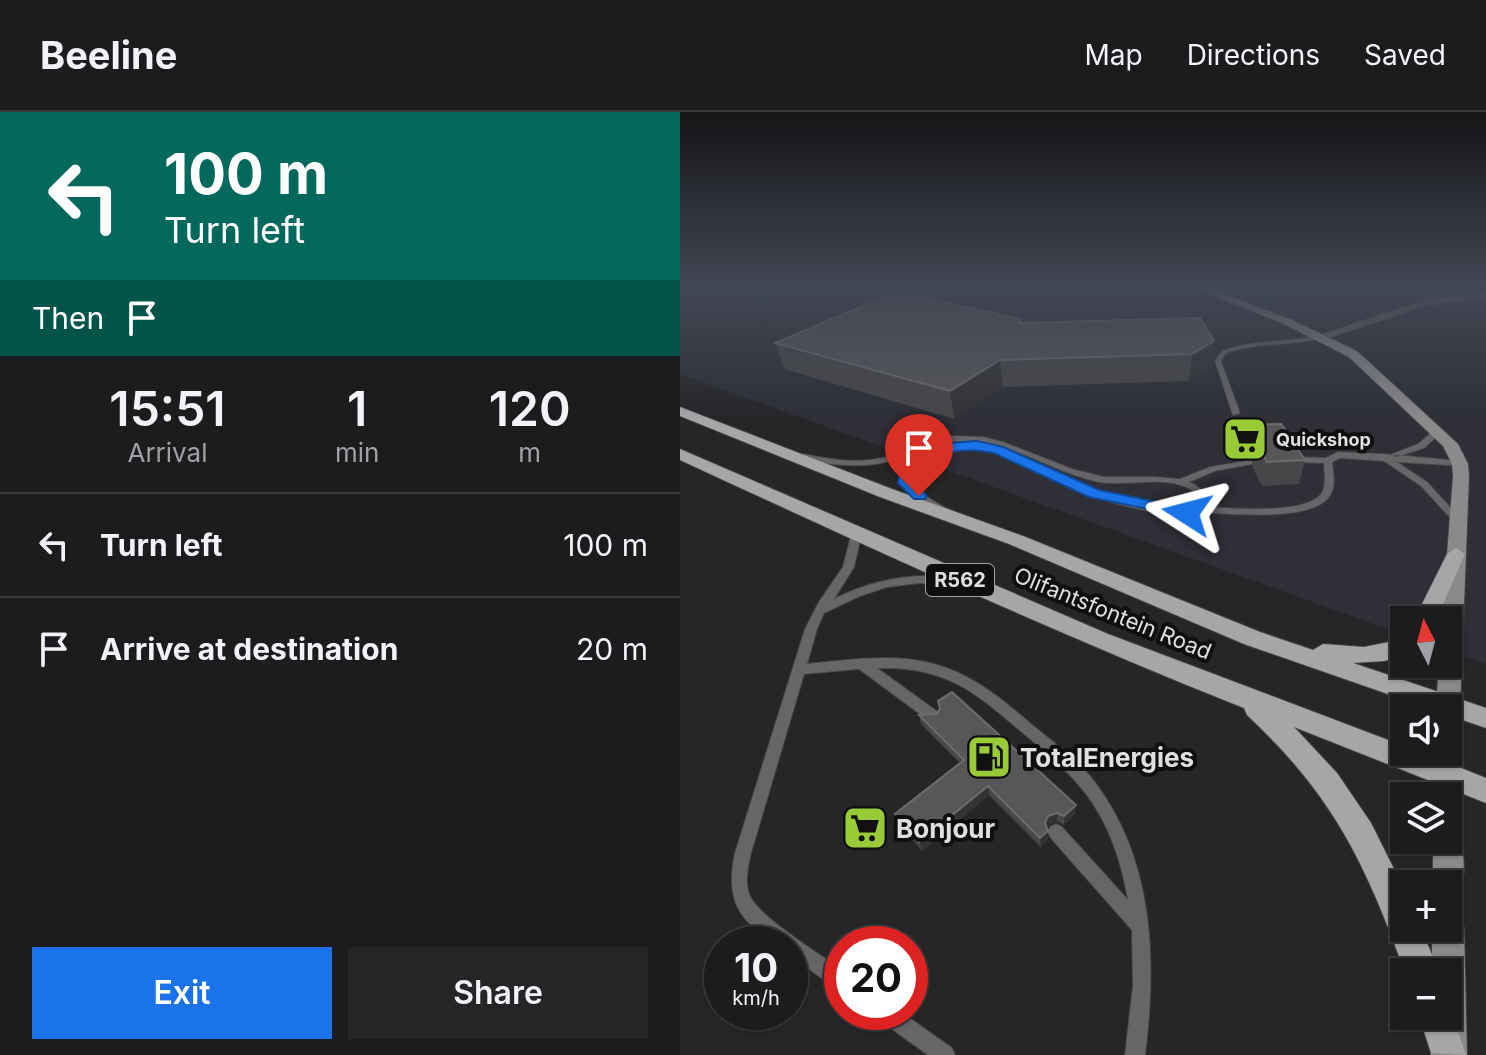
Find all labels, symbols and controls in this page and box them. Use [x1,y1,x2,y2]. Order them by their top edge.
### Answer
text: Beeline [40,32,177,78]
text: Map [1084,38,1143,72]
text: Directions [1187,38,1320,72]
text: Saved [1364,38,1446,72]
text: 100 m [164,140,328,208]
icon: left [32,144,136,248]
text: Turn left [164,208,305,252]
icon: arrive [120,296,164,340]
text: Then [32,300,104,336]
text: 15:51 [109,379,226,438]
text: 1 [347,379,367,438]
text: 120 [489,379,571,438]
pin [885,414,953,496]
supermarket icon: Quickshop [1221,415,1269,463]
icon: arrive [897,426,941,470]
place label: Quickshop [1276,429,1371,450]
text: Arrival [127,437,207,468]
text: min [335,437,379,468]
text: m [518,437,541,468]
position arrow [1145,471,1229,555]
icon: left [32,523,76,567]
text: Turn left [100,527,222,563]
text: 100 m [563,527,648,563]
street label: Olifantsfontein Road [1011,562,1215,664]
road number: R562 [926,564,994,596]
north arrow [1390,606,1462,678]
map controls [1390,606,1462,1030]
icon: arrive [32,627,76,671]
text: Arrive at destination [100,631,398,667]
text: 20 m [576,631,648,667]
button: sound [1390,694,1462,766]
fuel station icon: TotalEnergies [965,733,1013,781]
place label: TotalEnergies [1020,742,1194,773]
button: layers [1390,782,1462,854]
supermarket icon: Bonjour [841,804,889,852]
place label: Bonjour [896,813,996,844]
button: + [1390,870,1462,942]
speed limit sign: 20 [824,926,928,1030]
text: 10 [734,943,778,992]
button: Exit [32,947,332,1039]
button: Share [348,947,648,1039]
button: − [1390,958,1462,1030]
text: km/h [732,986,780,1010]

